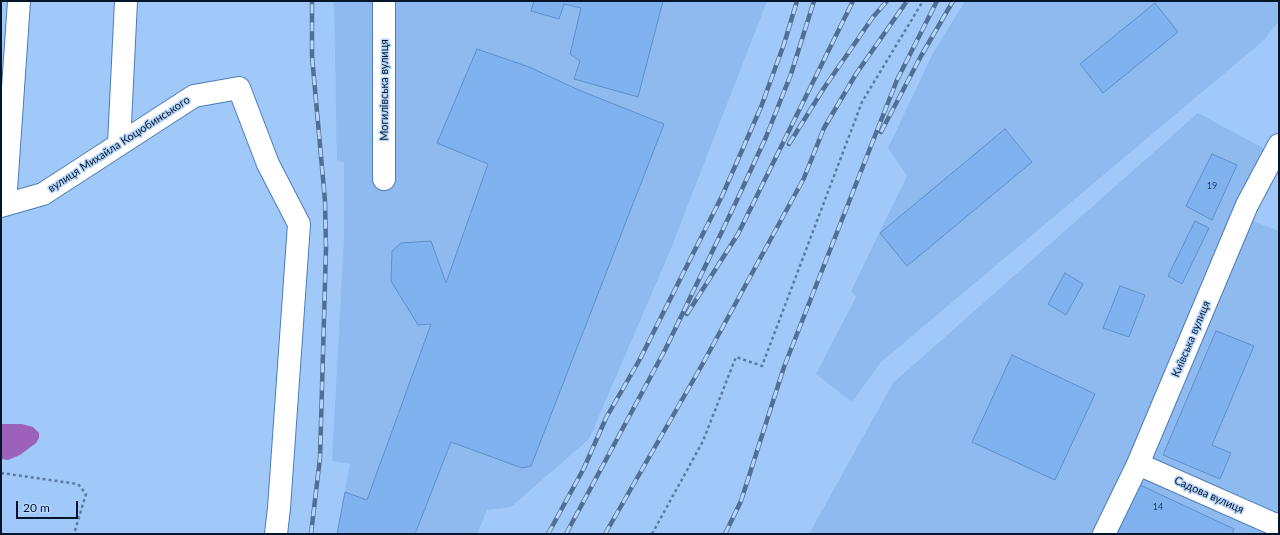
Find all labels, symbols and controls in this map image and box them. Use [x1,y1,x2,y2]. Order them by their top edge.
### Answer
street label: Могилівська вулиця [377,39,391,141]
street label: вулиця Михайла Коцюбинського [45,93,193,195]
house number: 19 [1207,181,1217,191]
street label: Київська вулиця [1169,299,1213,379]
street label: Садова вулиця [1172,474,1246,516]
scale bar [18,493,80,519]
text: 20 m [23,500,50,515]
house number: 14 [1153,502,1163,512]

